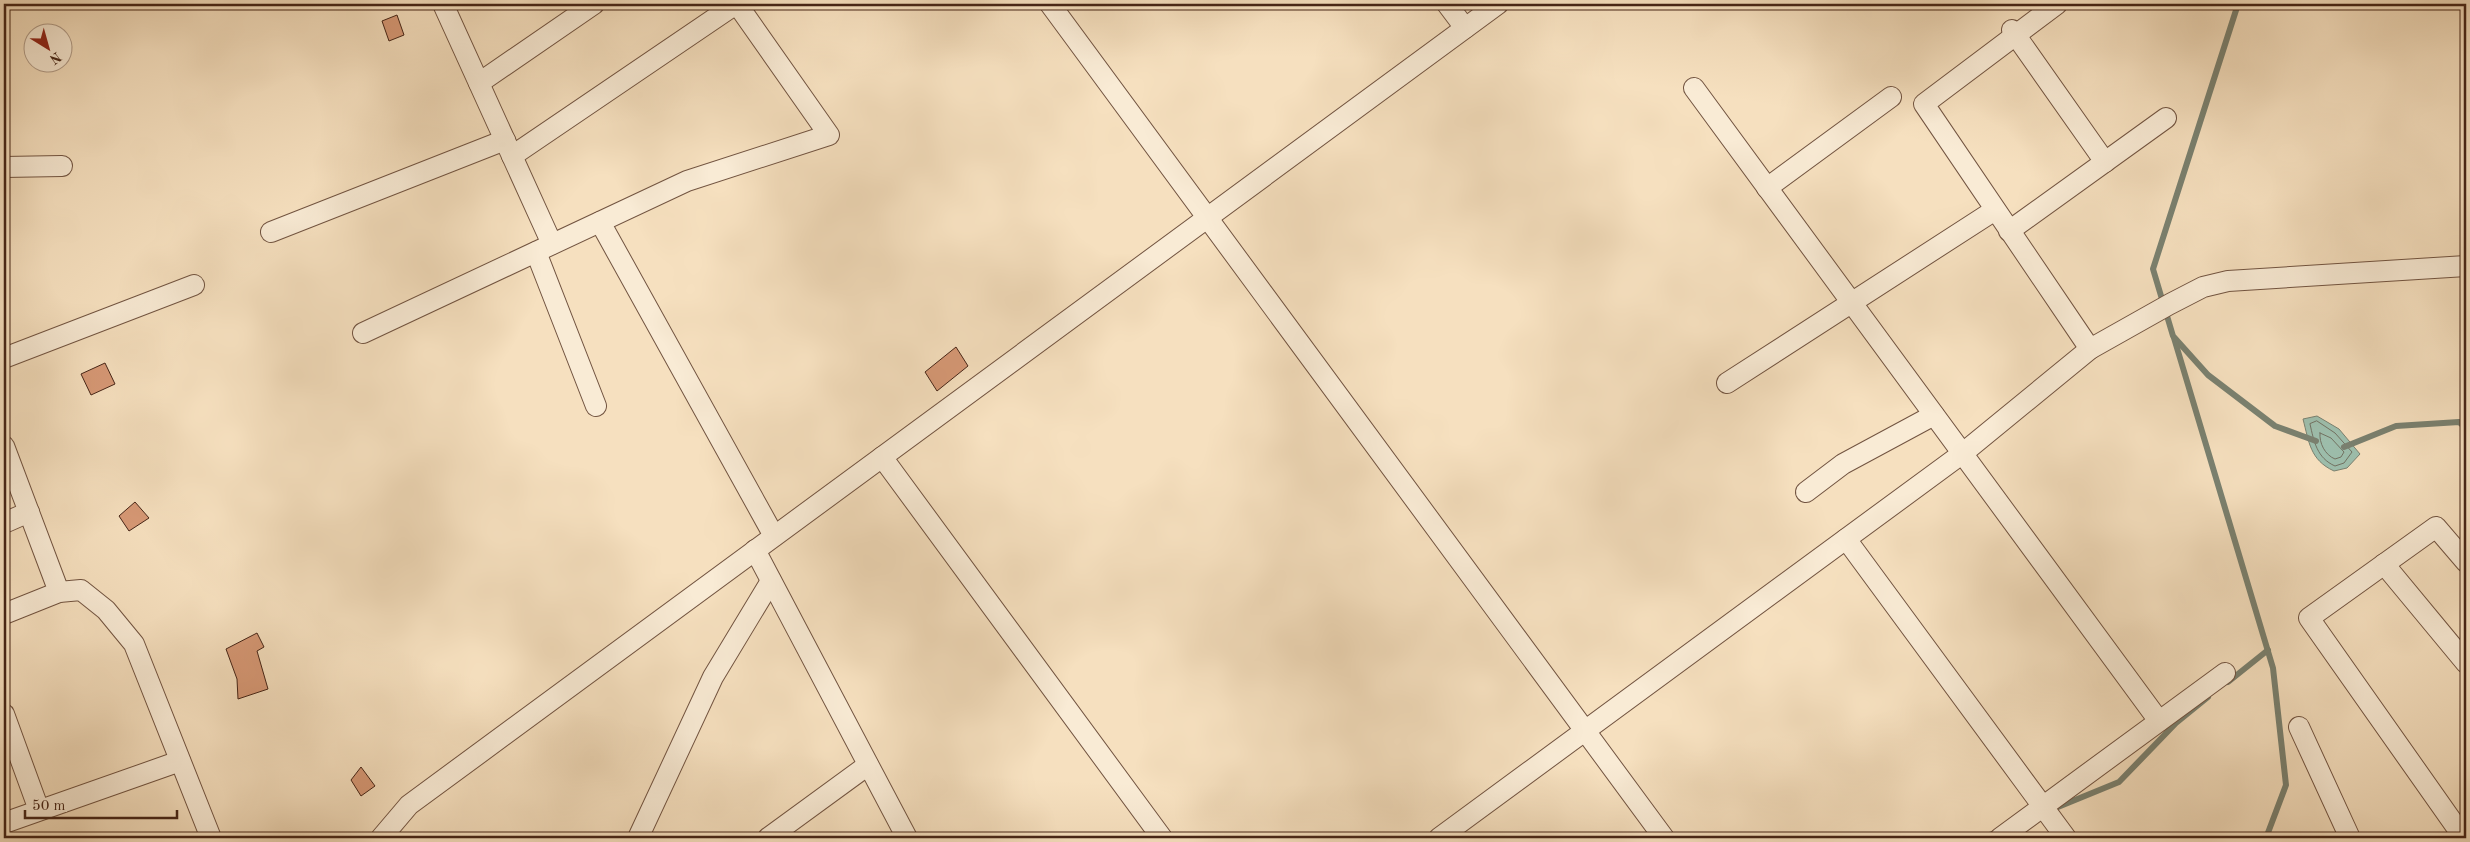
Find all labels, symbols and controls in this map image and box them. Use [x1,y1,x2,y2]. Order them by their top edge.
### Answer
north arrow [22,22,72,72]
text: N [46,49,64,67]
scale bar [25,787,178,819]
text: 50 m [32,799,66,814]

